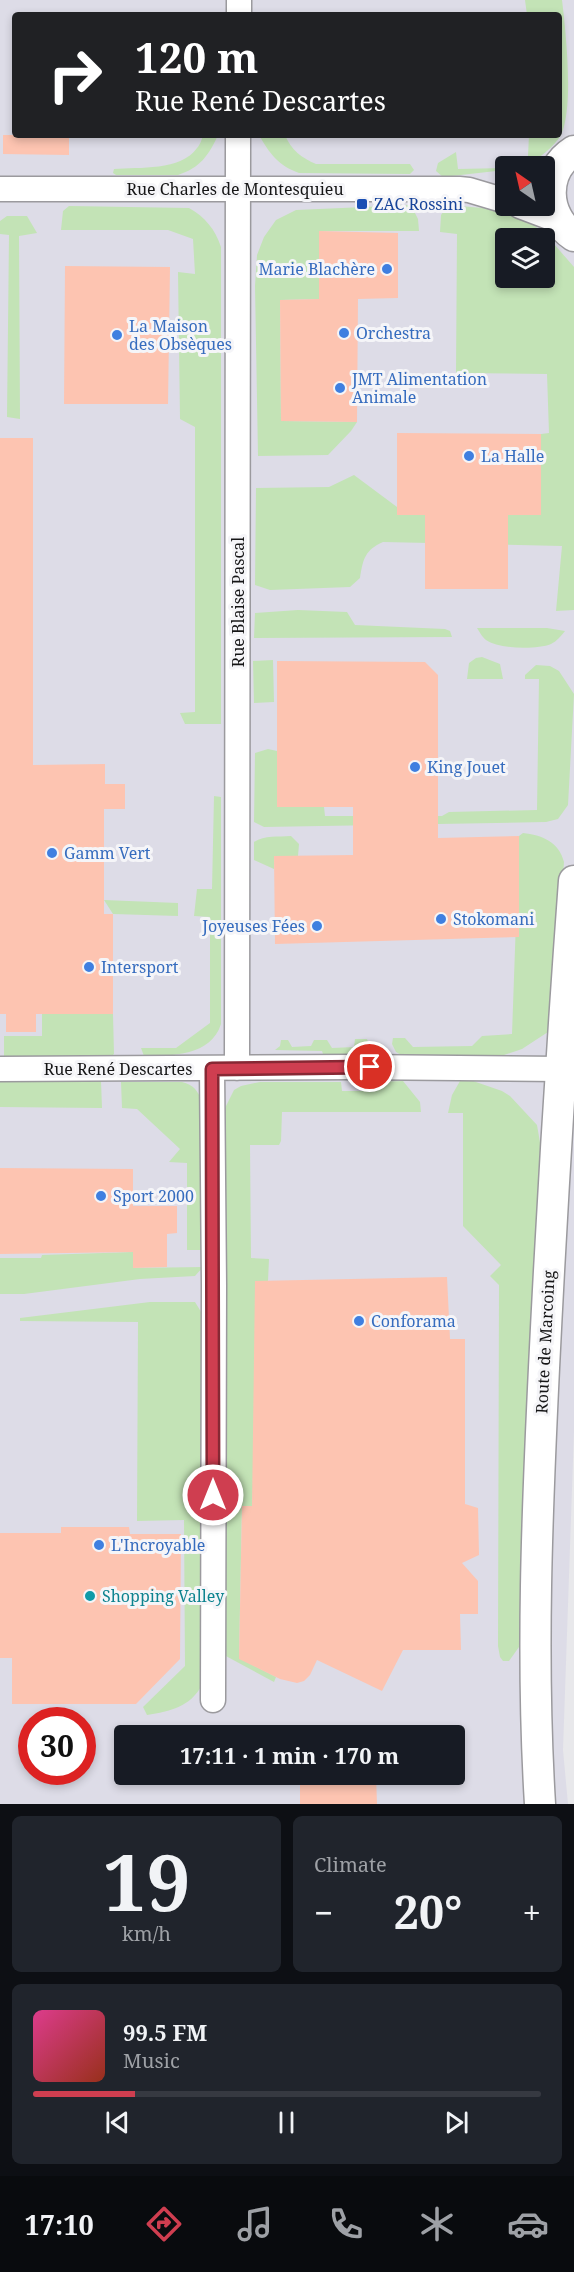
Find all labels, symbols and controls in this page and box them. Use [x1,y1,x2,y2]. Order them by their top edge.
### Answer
text: 120 m [135,28,259,85]
icon: right [36,36,114,114]
text: Rue René Descartes [135,82,386,119]
north arrow [495,156,555,216]
map controls [495,156,555,288]
street label: Rue Charles de Montesquieu [126,178,344,200]
place label: ZAC Rossini [374,193,463,215]
marker: ZAC Rossini [355,197,369,211]
button: layers [495,228,555,288]
place label: Marie Blachère [258,258,375,280]
marker: Marie Blachère [380,262,394,276]
place label: La Maison des Obsèques [129,315,232,355]
place label: Orchestra [356,322,431,344]
marker: Orchestra [337,326,351,340]
marker: La Maison des Obsèques [110,328,124,342]
place label: JMT Alimentation Animale [351,368,487,408]
marker: JMT Alimentation Animale [333,381,347,395]
place label: La Halle [481,445,544,467]
marker: La Halle [462,449,476,463]
street label: Rue Blaise Pascal [227,537,249,667]
place label: King Jouet [427,756,506,778]
marker: King Jouet [408,760,422,774]
place label: Gamm Vert [64,842,151,864]
marker: Gamm Vert [45,846,59,860]
place label: Stokomani [453,908,534,930]
marker: Stokomani [434,912,448,926]
place label: Joyeuses Fées [201,915,305,937]
marker: Joyeuses Fées [310,919,324,933]
place label: Intersport [101,956,179,978]
marker: Intersport [82,960,96,974]
pin [344,1041,395,1092]
icon: arrive [353,1050,386,1083]
street label: Rue René Descartes [44,1058,192,1080]
place label: Sport 2000 [113,1185,194,1207]
marker: Sport 2000 [94,1189,108,1203]
street label: Route de Marcoing [530,1269,560,1414]
place label: Conforama [371,1310,456,1332]
marker: Conforama [352,1314,366,1328]
position arrow [181,1463,245,1527]
place label: L'Incroyable [111,1534,205,1556]
marker: L'Incroyable [92,1538,106,1552]
place label: Shopping Valley [102,1585,225,1607]
marker: Shopping Valley [83,1589,97,1603]
speed limit sign: 30 [18,1707,96,1785]
text: 17:11 · 1 min · 170 m [180,1740,399,1770]
text: 19 [102,1828,191,1934]
text: Climate [314,1851,387,1878]
text: 20° [393,1881,462,1942]
text: − [314,1890,333,1935]
text: + [523,1890,541,1935]
text: km/h [122,1920,171,1947]
text: 99.5 FM [123,2017,207,2047]
text: Music [123,2047,180,2074]
icon: previous [101,2106,134,2139]
icon: pause [270,2106,303,2139]
icon: next [440,2106,473,2139]
icon: directions [143,2203,185,2245]
icon: music [234,2203,276,2245]
icon: phone [325,2203,367,2245]
icon: climate [416,2203,458,2245]
icon: car [507,2203,549,2245]
text: 17:10 [25,2206,94,2243]

